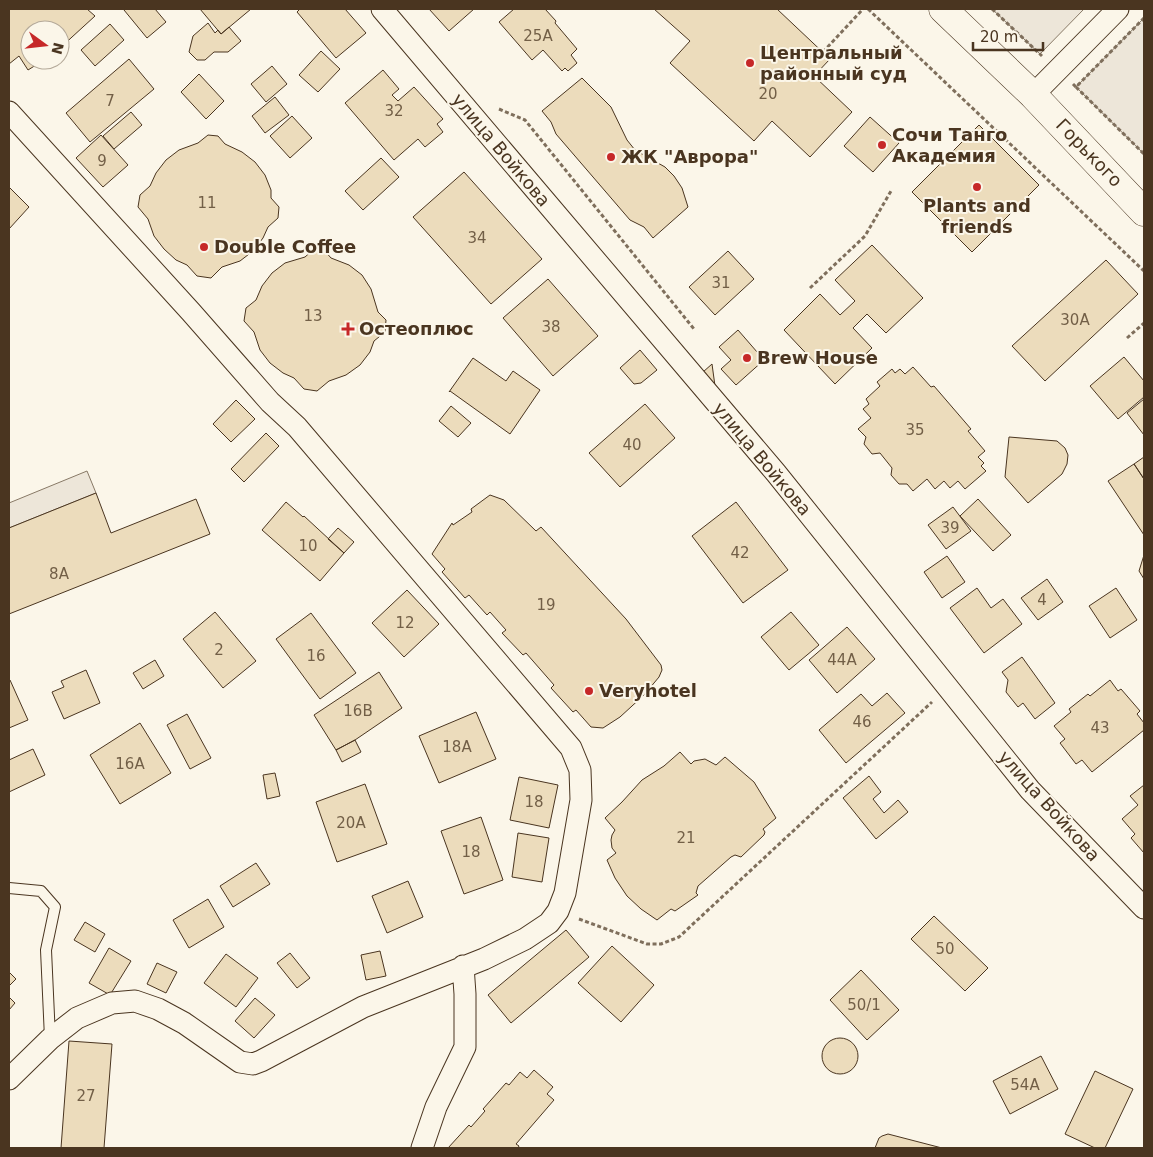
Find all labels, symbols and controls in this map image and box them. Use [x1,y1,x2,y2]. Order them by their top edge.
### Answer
north arrow [20,20,70,70]
scale bar [973,20,1043,52]
house number: 25А [523,27,553,45]
text: 20 m [980,28,1018,46]
text: N [48,41,67,56]
place label: Центральный районный суд [760,42,907,84]
marker: Центральный районный суд [744,57,756,69]
house number: 20 [758,85,778,103]
street label: улица Войкова [448,89,555,211]
house number: 7 [105,92,115,110]
house number: 32 [384,102,404,120]
street label: Горького [1052,114,1127,191]
place label: Сочи Танго Академия [892,124,1007,166]
marker: Сочи Танго Академия [876,139,888,151]
place label: ЖК "Аврора" [621,146,758,167]
marker: ЖК "Аврора" [605,151,617,163]
house number: 9 [97,152,107,170]
marker: Plants and friends [971,181,983,193]
house number: 11 [197,194,217,212]
place label: Plants and friends [923,195,1031,237]
house number: 34 [467,229,487,247]
place label: Double Coffee [214,236,356,257]
marker: Double Coffee [198,241,210,253]
house number: 31 [711,274,731,292]
house number: 13 [303,307,323,325]
house number: 30А [1060,311,1090,329]
place label: Остеоплюс [359,318,474,339]
house number: 38 [541,318,561,336]
marker: Остеоплюс [341,322,355,336]
place label: Brew House [757,347,878,368]
marker: Brew House [741,352,753,364]
street label: улица Войкова [709,398,816,520]
house number: 35 [905,421,925,439]
house number: 40 [622,436,642,454]
house number: 39 [940,519,960,537]
house number: 10 [298,537,318,555]
house number: 42 [730,544,750,562]
house number: 8А [49,565,70,583]
house number: 4 [1037,591,1047,609]
house number: 19 [536,596,556,614]
house number: 12 [395,614,415,632]
house number: 2 [214,641,224,659]
house number: 16 [306,647,326,665]
house number: 44А [827,651,857,669]
place label: Veryhotel [599,680,697,701]
marker: Veryhotel [583,685,595,697]
house number: 16В [343,702,373,720]
house number: 46 [852,713,872,731]
house number: 43 [1090,719,1110,737]
house number: 18А [442,738,472,756]
street label: улица Войкова [994,746,1104,865]
house number: 16А [115,755,145,773]
house number: 18 [524,793,544,811]
house number: 20А [336,814,366,832]
house number: 21 [676,829,696,847]
house number: 18 [461,843,481,861]
house number: 50 [935,940,955,958]
house number: 50/1 [847,996,881,1014]
house number: 54А [1010,1076,1040,1094]
house number: 27 [76,1087,96,1105]

